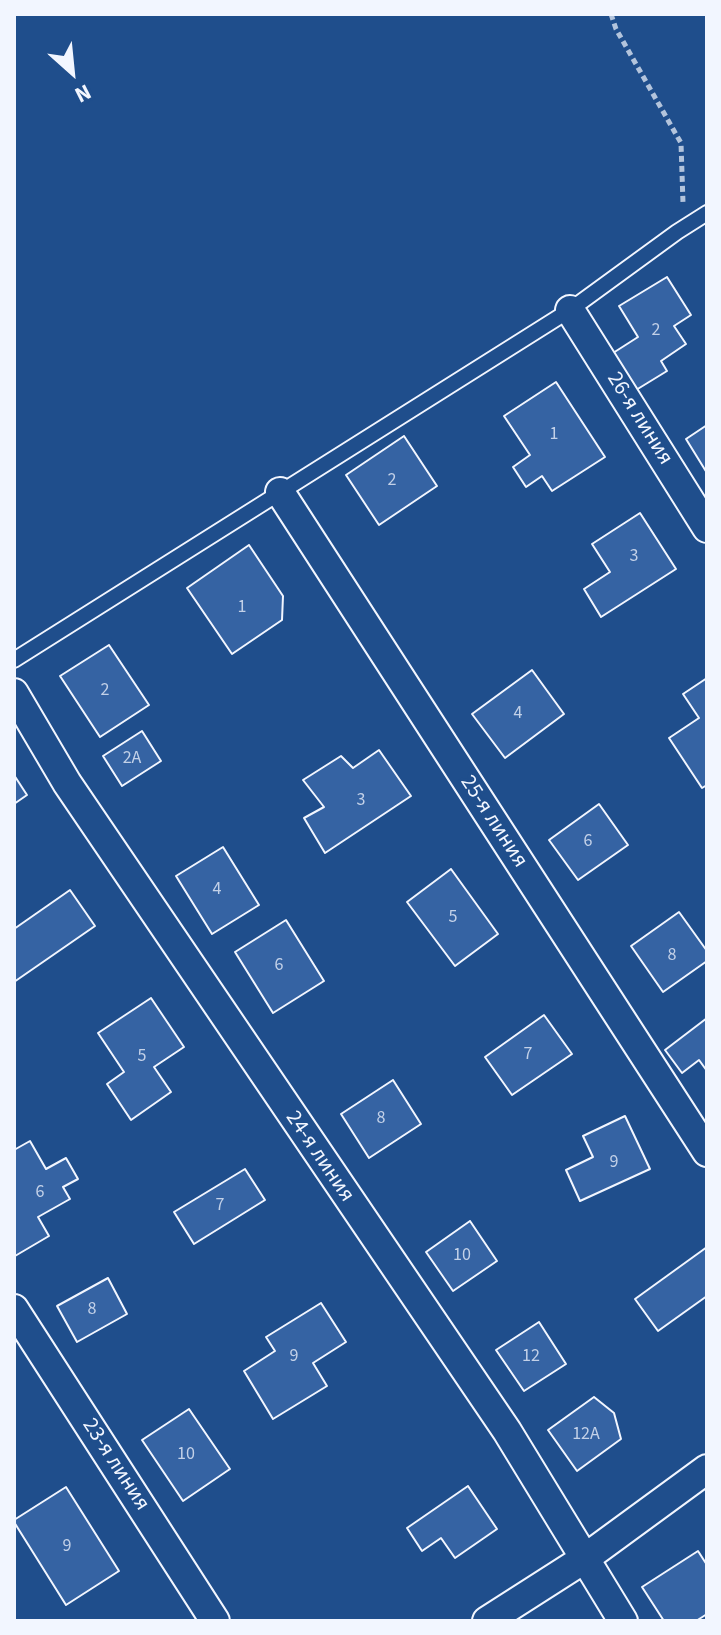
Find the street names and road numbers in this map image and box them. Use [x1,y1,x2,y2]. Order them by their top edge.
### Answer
street label: 26-я линия [600,368,678,470]
street label: 25-я линия [453,771,533,873]
street label: 24-я линия [279,1106,359,1208]
street label: 23-я линия [75,1414,155,1516]

